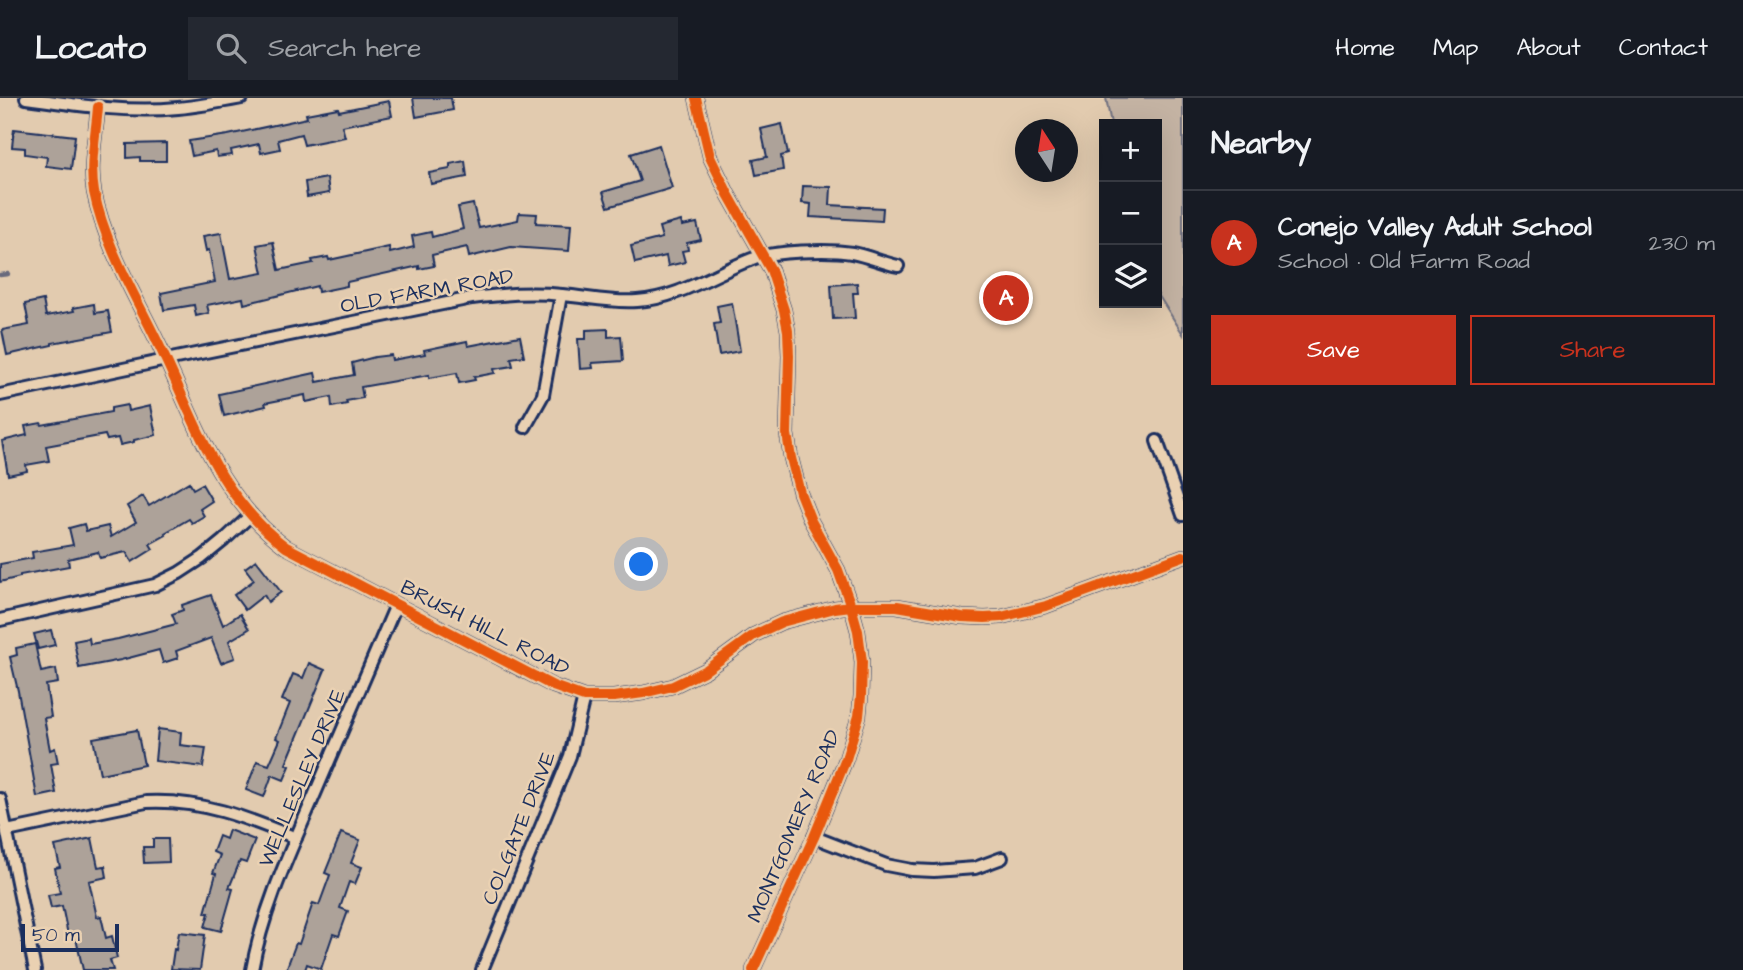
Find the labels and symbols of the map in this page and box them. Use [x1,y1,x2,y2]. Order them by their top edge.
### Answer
north arrow [1015,119,1078,182]
street label: OLD FARM ROAD [338,261,516,321]
pin: A [983,272,1029,324]
your location [624,547,658,581]
street label: BRUSH HILL ROAD [396,573,575,683]
street label: WELLESLEY DRIVE [251,684,353,872]
street label: MONTGOMERY ROAD [740,725,848,927]
street label: COLGATE DRIVE [475,747,563,909]
scale bar [21,921,119,953]

